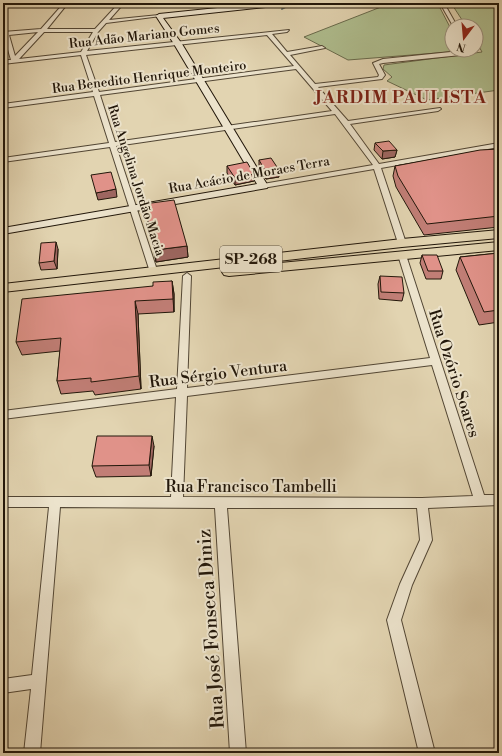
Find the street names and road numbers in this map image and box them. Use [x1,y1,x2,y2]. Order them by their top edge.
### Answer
street label: Rua Adão Mariano Gomes [68,20,221,52]
street label: Rua Benedito Henrique Monteiro [51,57,247,97]
street label: Rua Angelina Jordão Macia [104,102,168,259]
street label: Rua Acácio de Moraes Terra [167,153,331,197]
road number: SP-268 [220,246,282,272]
street label: Rua Ozório Soares [424,307,484,440]
street label: Rua Sérgio Ventura [148,355,289,392]
street label: Rua Francisco Tambelli [165,477,337,497]
street label: Rua José Fonseca Diniz [192,528,230,730]

